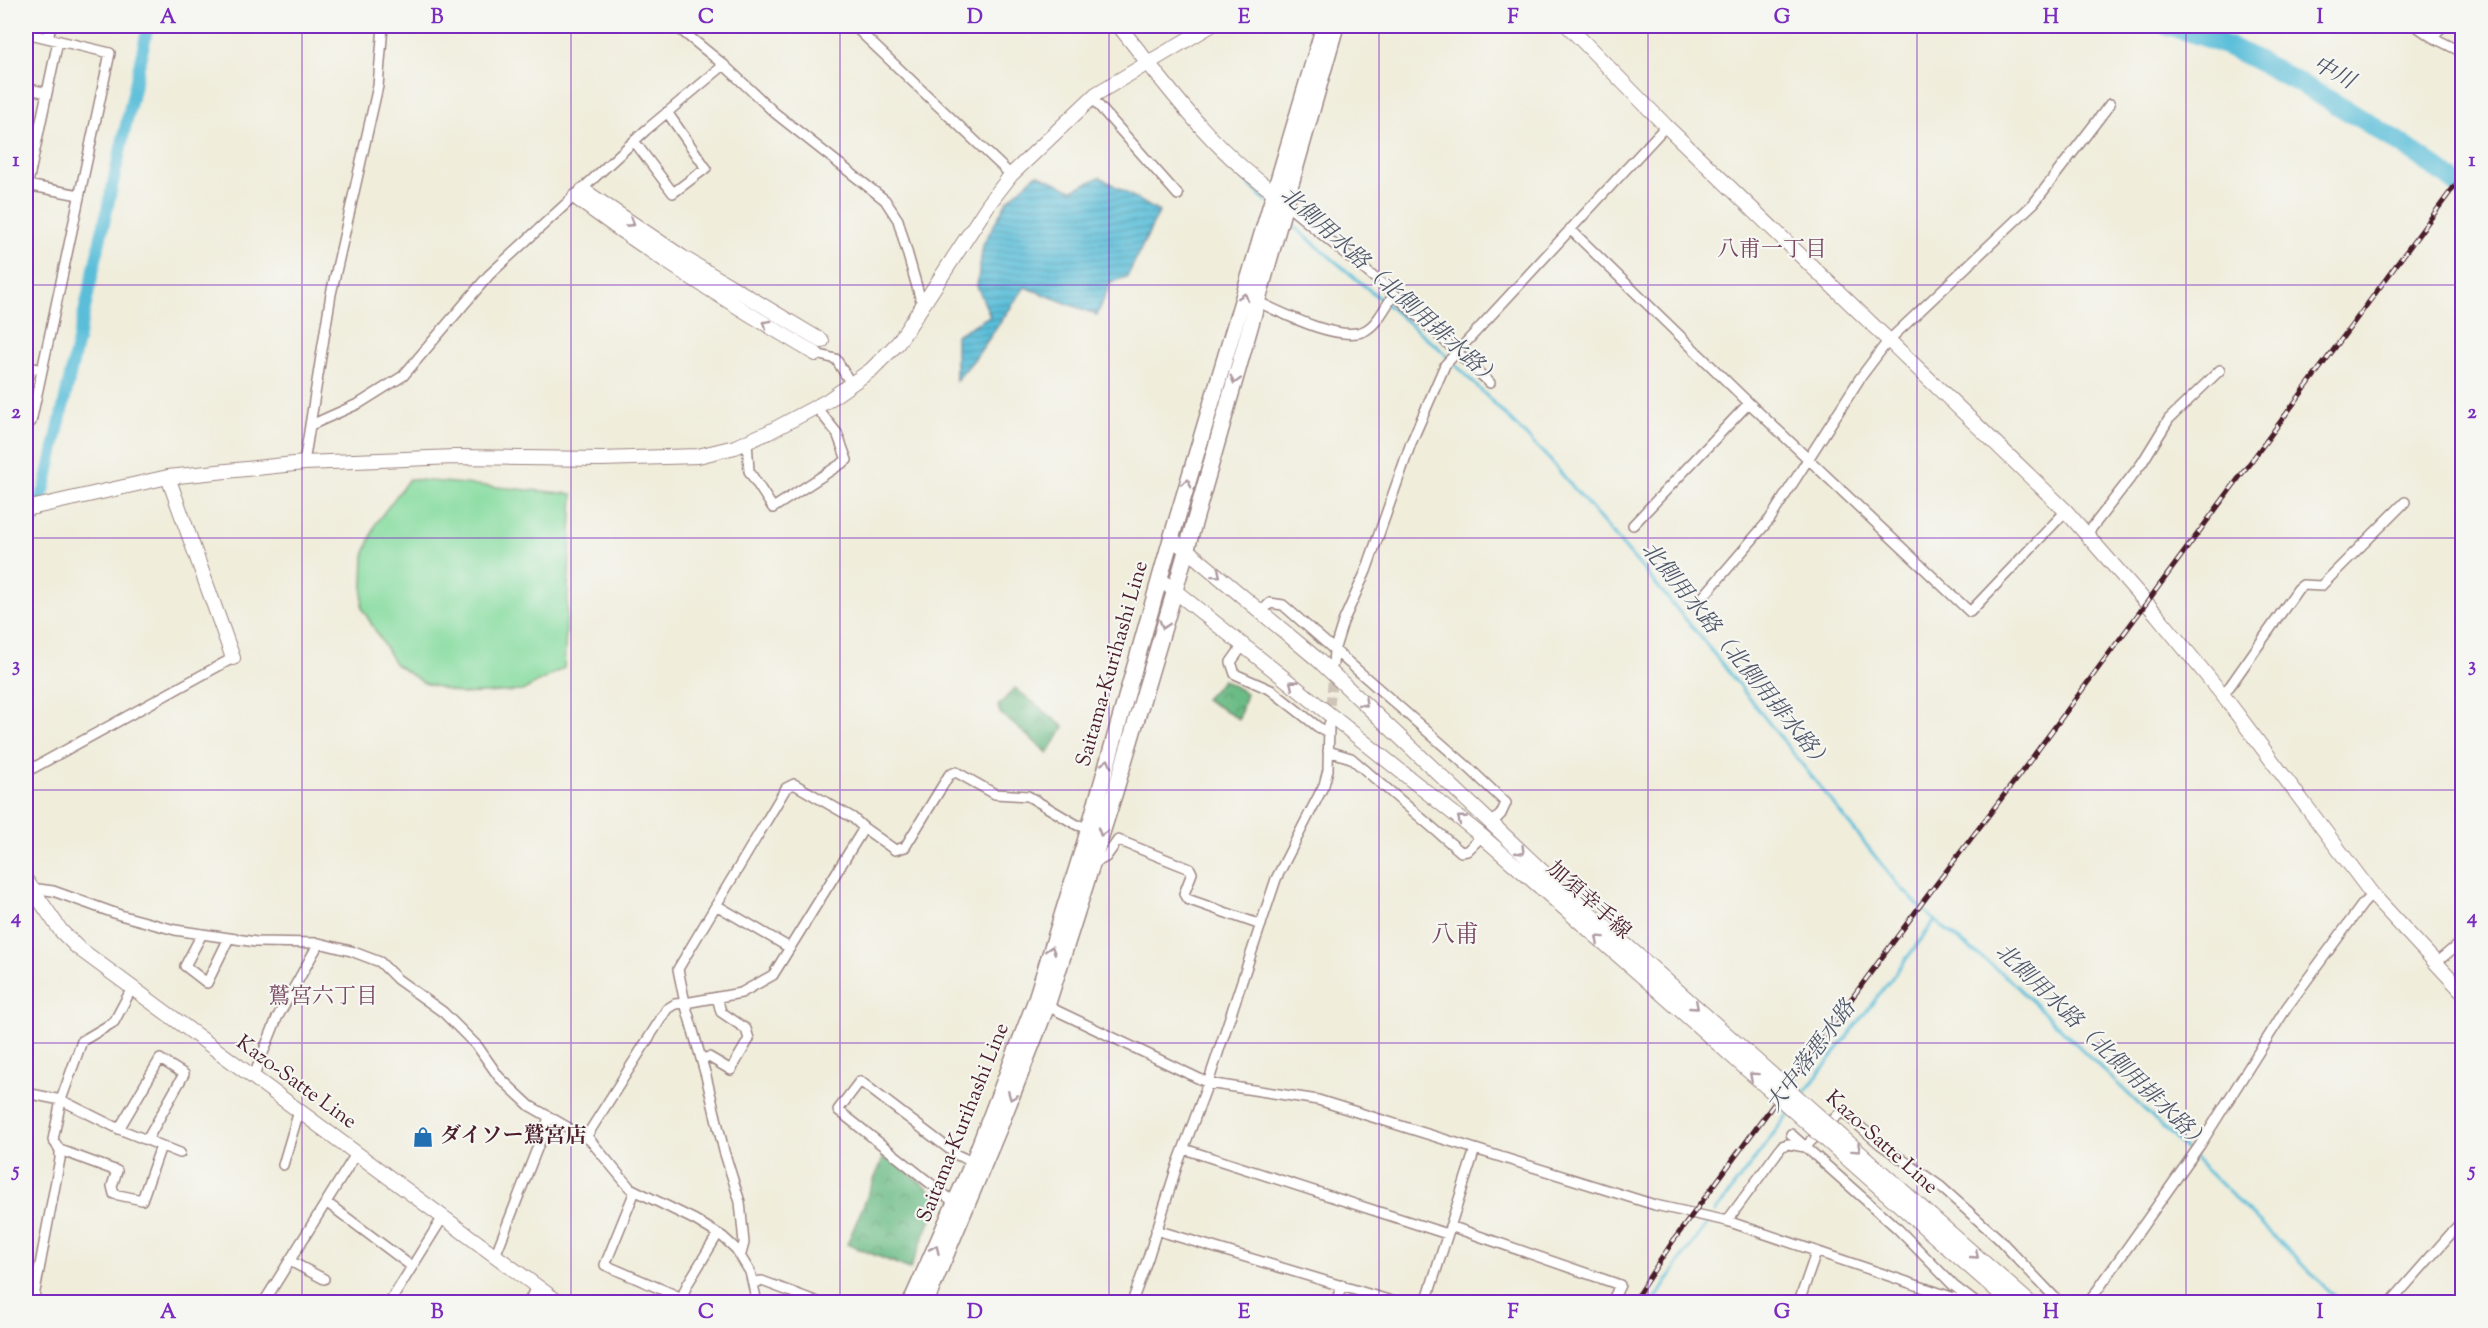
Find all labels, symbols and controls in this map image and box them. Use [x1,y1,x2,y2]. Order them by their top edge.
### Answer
text: A [160,4,177,33]
text: B [431,4,444,33]
text: C [698,4,714,33]
text: D [967,4,983,33]
text: E [1238,4,1251,33]
text: F [1507,4,1519,33]
text: G [1774,4,1791,33]
text: H [2043,4,2059,33]
text: I [2317,4,2324,33]
water label: 中川 [2306,49,2362,100]
text: 1 [13,147,20,176]
text: 1 [2469,147,2476,176]
water label: 北側用水路（北側用排水路） [1272,180,1506,396]
one-way arrow [625,216,635,228]
district label: 八甫一丁目 [1717,235,1827,267]
one-way arrow [1237,292,1249,302]
one-way arrow [762,320,772,331]
one-way arrow [1230,374,1242,385]
text: 2 [11,399,21,428]
text: 2 [2467,399,2477,428]
one-way arrow [1180,478,1192,489]
water label: 北側用水路（北側用排水路） [1633,536,1837,778]
street label: Saitama-Kurihashi Line [1069,558,1157,770]
one-way arrow [1210,567,1221,578]
one-way arrow [1159,619,1171,630]
text: 3 [12,652,20,681]
text: 3 [2468,652,2476,681]
one-way arrow [1289,680,1300,691]
one-way arrow [1357,695,1368,706]
one-way arrow [1100,758,1112,769]
one-way arrow [1457,816,1468,827]
one-way arrow [1096,826,1109,837]
one-way arrow [1514,844,1524,855]
street label: 加須幸手線 [1539,855,1637,947]
text: 4 [10,904,21,933]
text: 4 [2466,904,2477,933]
district label: 八甫 [1431,919,1479,953]
one-way arrow [1595,935,1606,946]
water label: 北側用水路（北側用排水路） [1987,937,2215,1159]
one-way arrow [1044,945,1056,956]
district label: 鷲宮六丁目 [268,982,378,1014]
water label: 大中落悪水路 [1759,993,1866,1119]
one-way arrow [1688,999,1699,1010]
street label: Saitama-Kurihashi Line [910,1019,1018,1227]
street label: Kazo-Satte Line [229,1029,363,1137]
one-way arrow [1750,1072,1760,1083]
street label: Kazo-Satte Line [1818,1084,1944,1202]
one-way arrow [1007,1090,1019,1101]
place label: ダイソー鷲宮店 [440,1122,587,1152]
shop icon: ダイソー鷲宮店 [411,1125,435,1149]
one-way arrow [1850,1142,1861,1153]
text: 5 [11,1157,20,1186]
text: 5 [2467,1157,2476,1186]
one-way arrow [928,1244,940,1255]
one-way arrow [1968,1248,1979,1259]
text: A [160,1299,177,1328]
text: B [431,1299,444,1328]
text: C [698,1299,714,1328]
text: D [967,1299,983,1328]
text: E [1238,1299,1251,1328]
text: F [1507,1299,1519,1328]
text: G [1774,1299,1791,1328]
text: H [2043,1299,2059,1328]
text: I [2317,1299,2324,1328]

